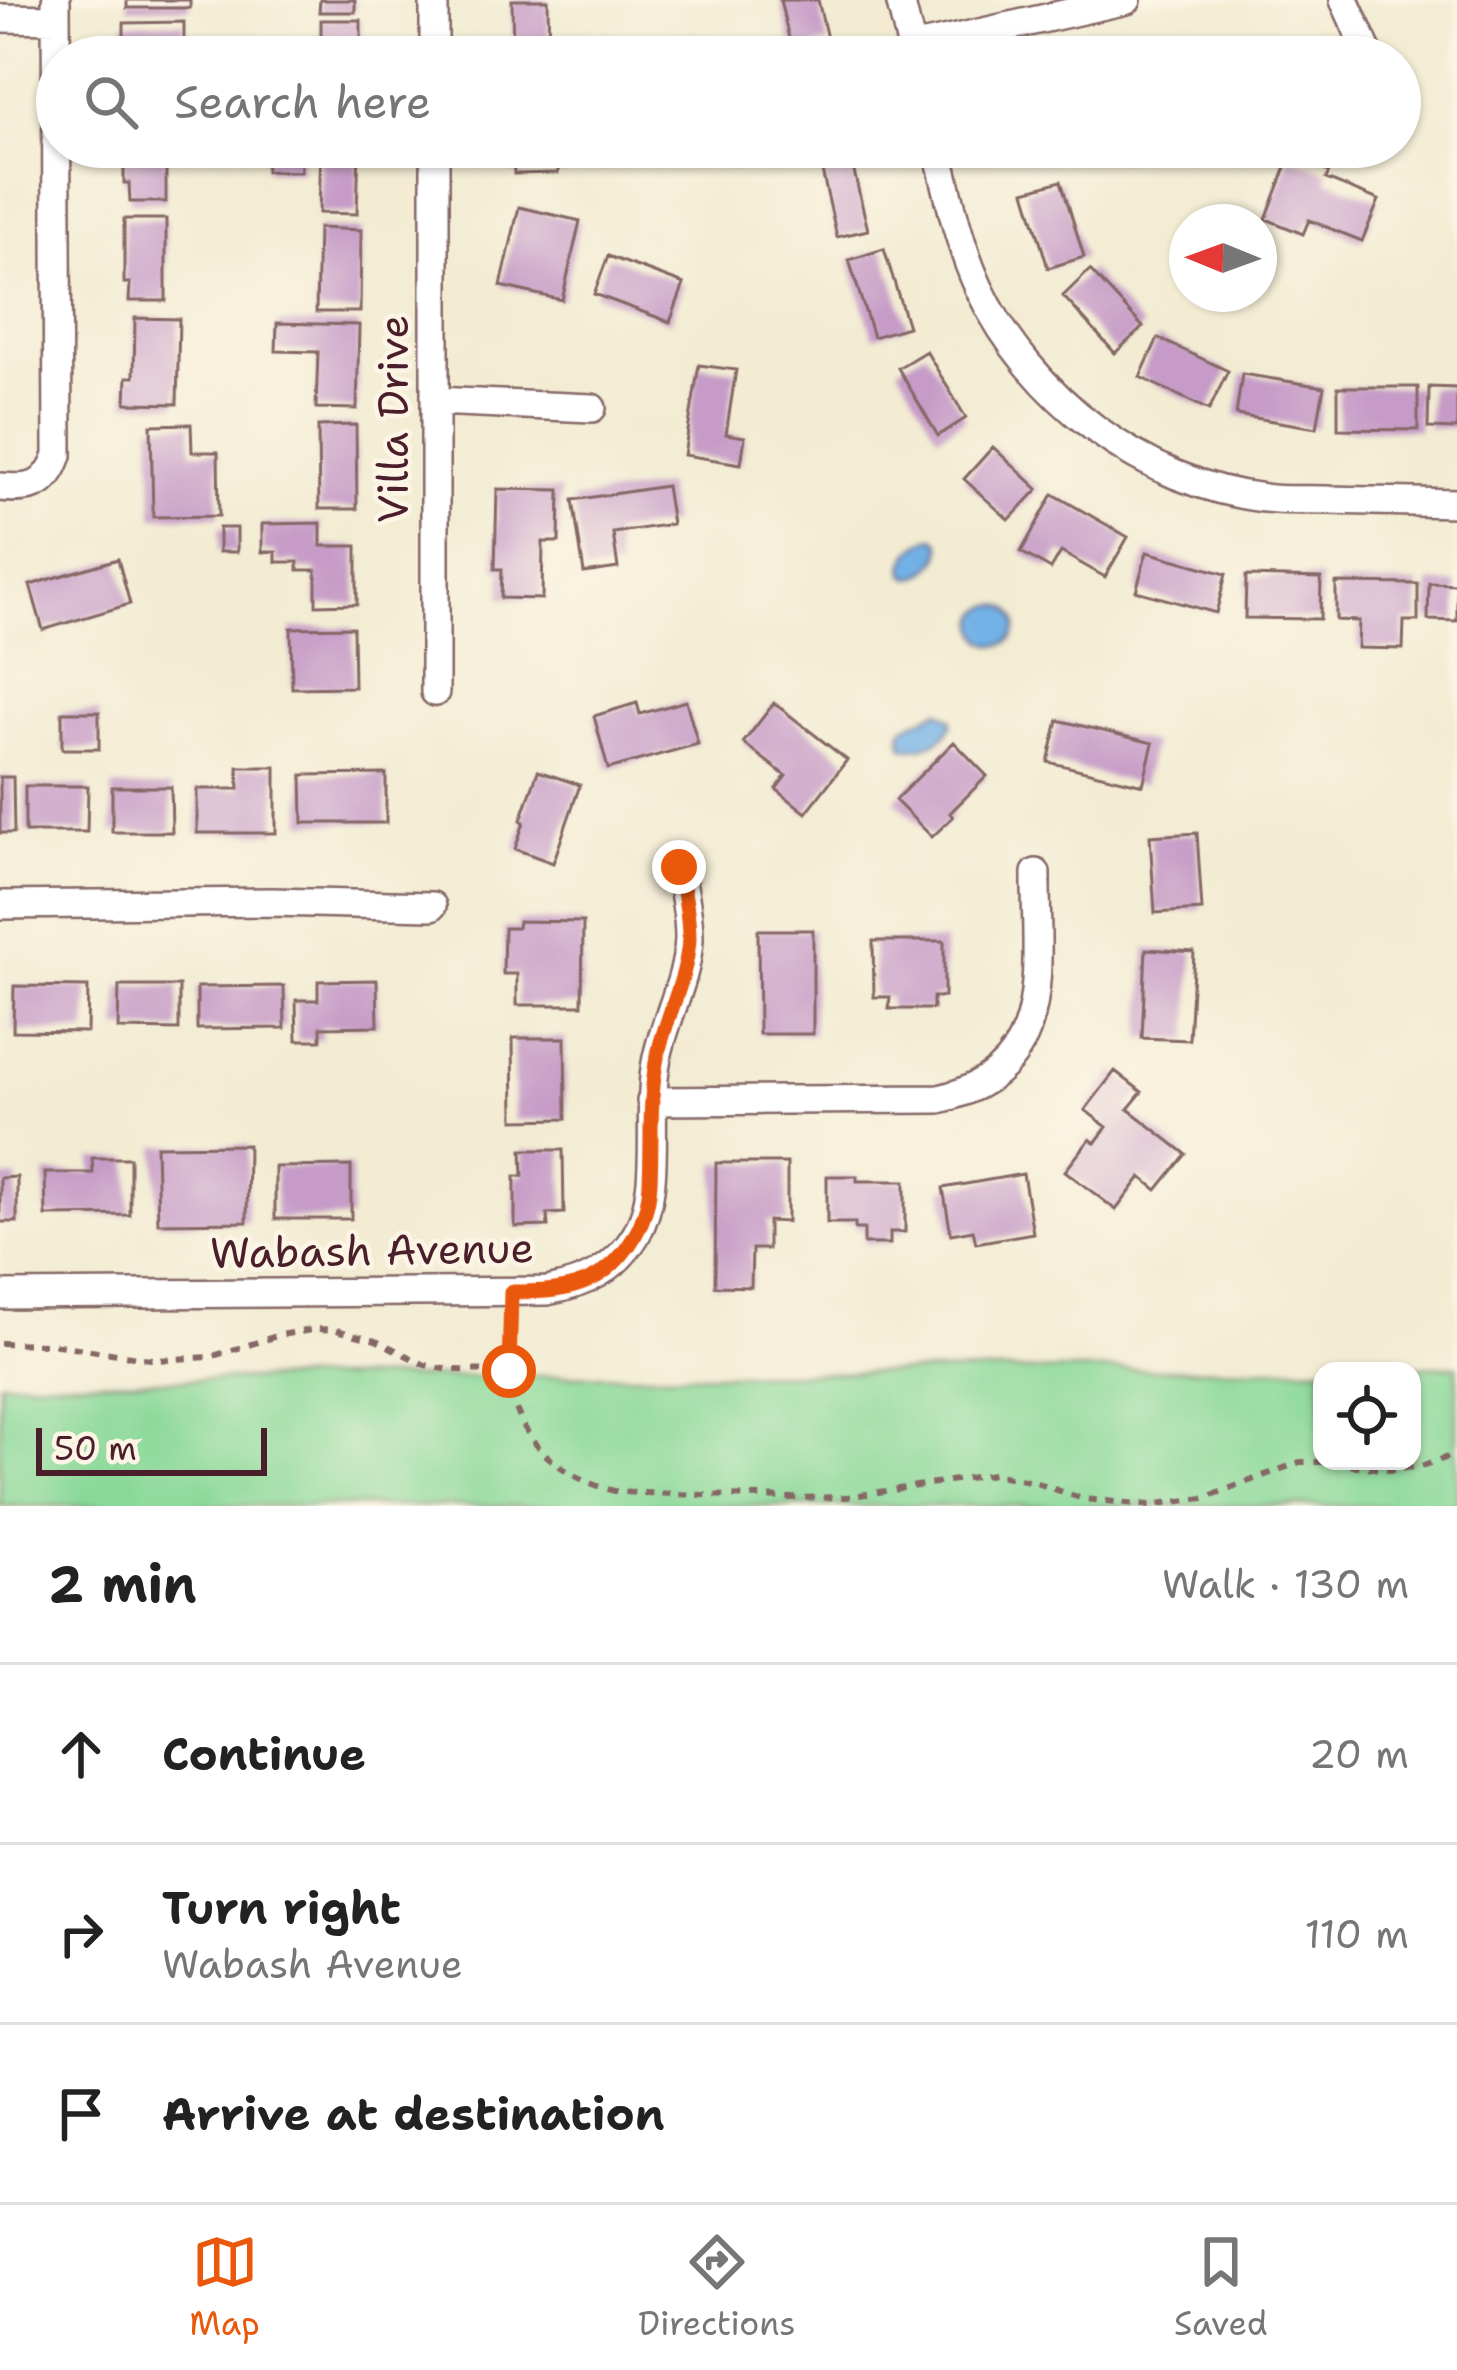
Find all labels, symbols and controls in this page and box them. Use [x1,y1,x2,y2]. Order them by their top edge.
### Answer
search box [36,36,1421,168]
icon: search [78,69,144,135]
text: Search here [174,72,431,132]
north arrow [1169,204,1277,312]
street label: Villa Drive [365,315,421,523]
route end [652,840,706,894]
street label: Wabash Avenue [209,1219,535,1281]
route start [482,1344,536,1398]
map controls [1313,1362,1421,1470]
button: locate [1313,1362,1421,1470]
scale bar [36,1422,267,1475]
text: 50 m [54,1426,137,1471]
text: 2 min [48,1550,197,1618]
text: Walk · 130 m [1162,1558,1409,1610]
icon: ahead [48,1721,114,1787]
text: Continue [162,1724,366,1784]
text: 20 m [1309,1728,1409,1780]
text: Turn right [162,1878,401,1938]
icon: right [48,1901,114,1967]
text: 110 m [1305,1908,1409,1960]
text: Wabash Avenue [162,1938,463,1990]
icon: arrive [48,2081,114,2147]
text: Arrive at destination [162,2084,665,2144]
tab: Map [189,2229,260,2346]
tab: Directions [638,2229,796,2346]
tab: Saved [1174,2229,1268,2346]

